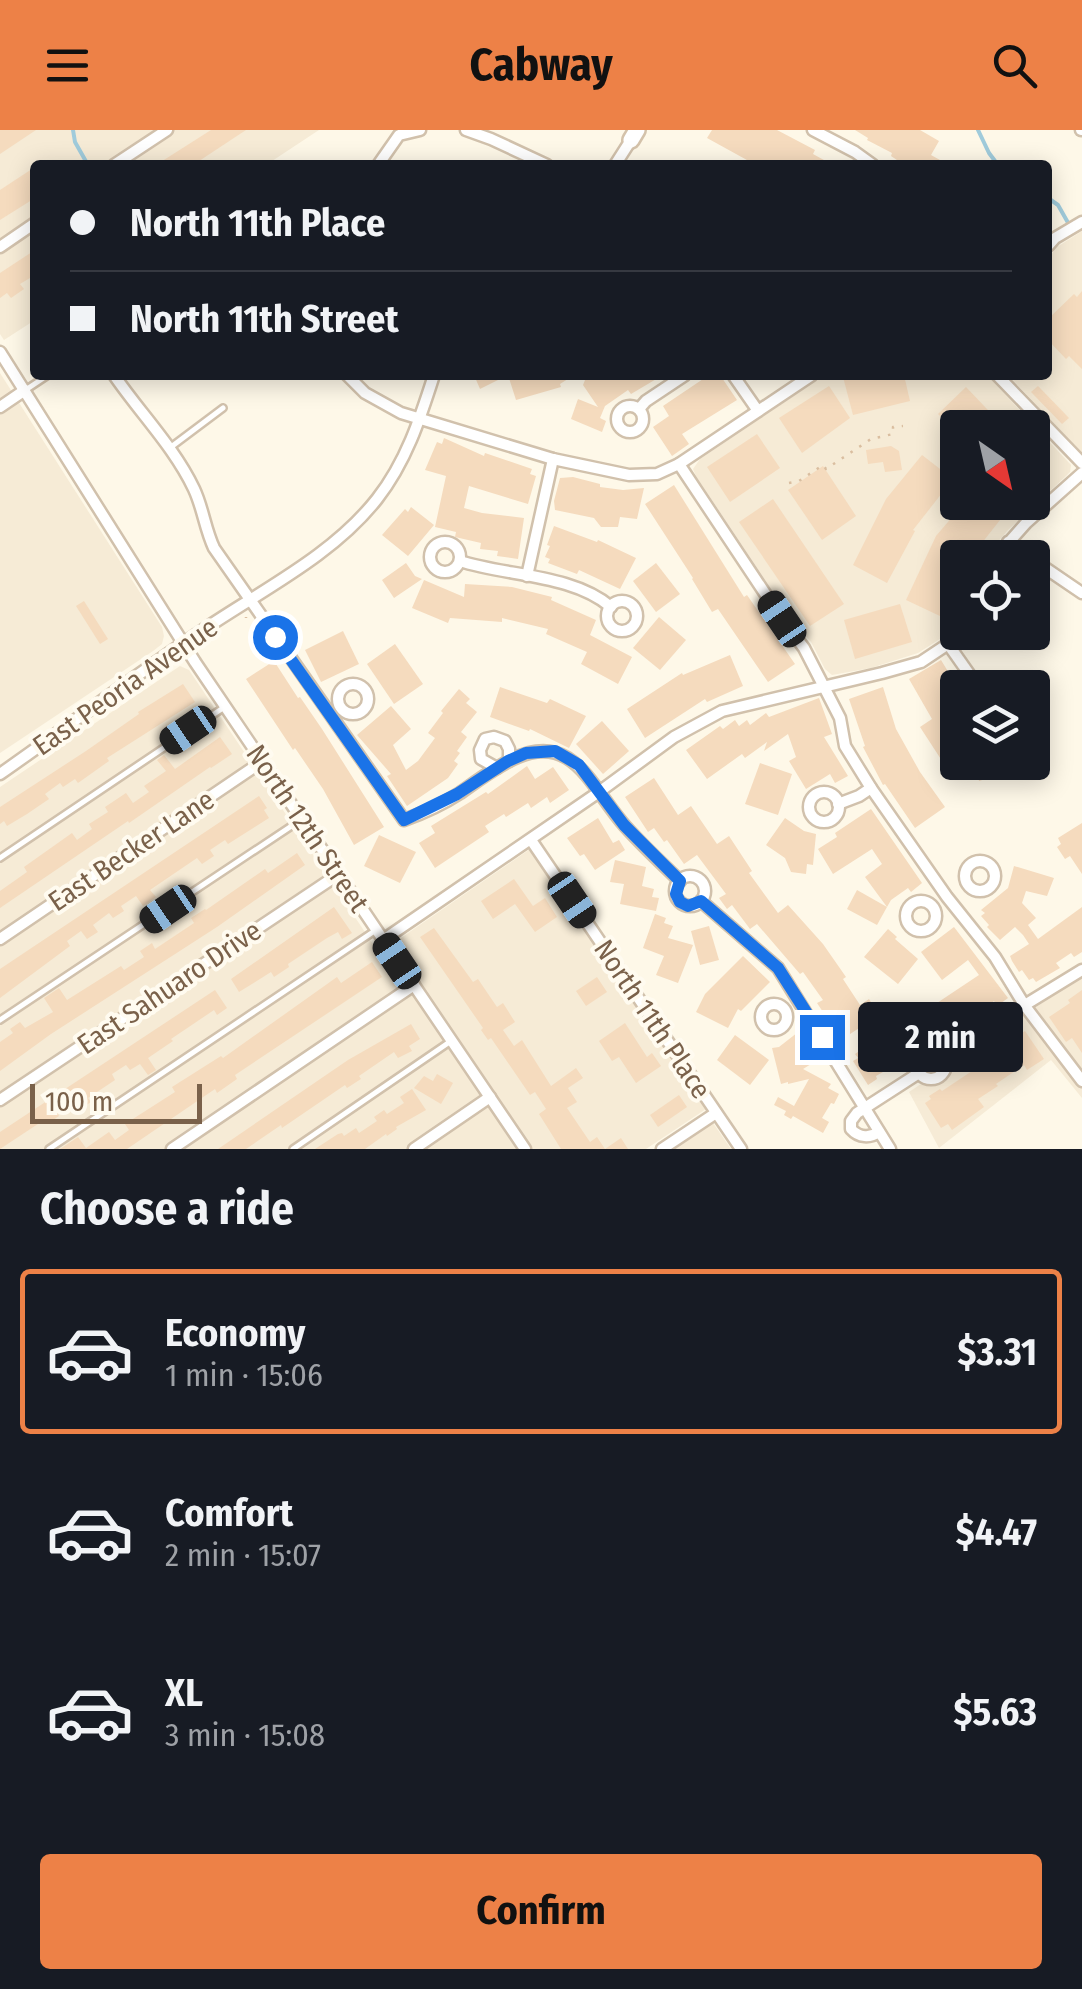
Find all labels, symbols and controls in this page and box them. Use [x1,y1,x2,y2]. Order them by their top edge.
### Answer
icon: menu [40,38,95,93]
text: Cabway [469,38,613,92]
icon: search [987,38,1042,93]
text: North 11th Place [130,200,385,246]
text: North 11th Street [130,296,399,342]
north arrow [940,410,1050,520]
map controls [940,410,1050,780]
button: locate [940,540,1050,650]
car [753,586,811,652]
street label: East Peoria Avenue [27,610,224,762]
route start [253,615,298,660]
button: layers [940,670,1050,780]
car [155,701,221,759]
street label: North 12th Street [239,738,376,919]
street label: East Becker Lane [42,783,220,918]
car [543,867,601,933]
car [135,880,201,938]
street label: East Sahuaro Drive [71,914,267,1061]
car [368,928,426,994]
street label: North 11th Place [587,934,718,1105]
callout: 2 min [857,1002,1022,1072]
route end [800,1015,845,1060]
text: 2 min [905,1018,976,1056]
scale bar [30,1079,202,1124]
text: 100 m [45,1085,113,1118]
text: Choose a ride [40,1182,294,1236]
icon: car [45,1307,135,1397]
text: Economy [165,1310,305,1356]
text: $3.31 [958,1329,1037,1375]
text: 1 min · 15:06 [165,1356,323,1394]
icon: car [45,1487,135,1577]
text: Comfort [165,1490,293,1536]
text: $4.47 [956,1509,1037,1555]
text: 2 min · 15:07 [165,1536,321,1574]
icon: car [45,1667,135,1757]
text: XL [165,1670,203,1716]
text: $5.63 [954,1689,1037,1735]
text: 3 min · 15:08 [165,1716,325,1754]
button: Confirm [40,1854,1042,1969]

